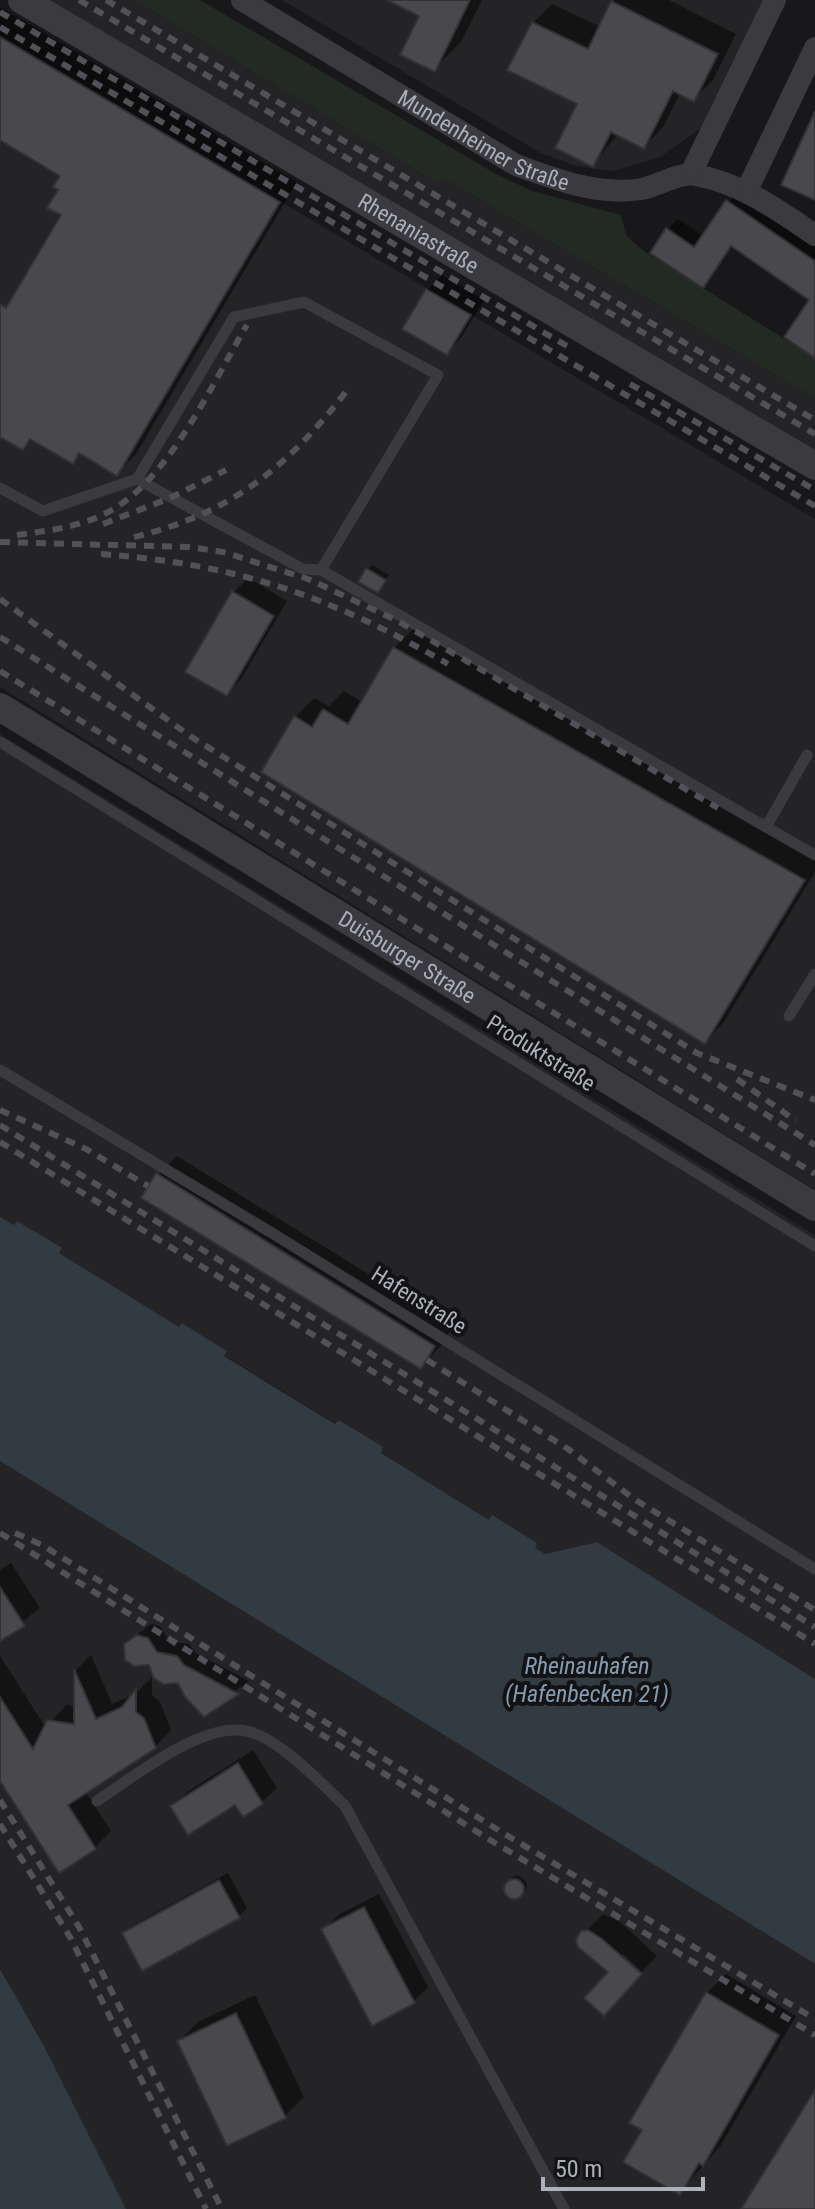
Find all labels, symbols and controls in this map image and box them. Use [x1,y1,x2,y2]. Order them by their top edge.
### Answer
street label: Mundenheimer Straße [394,84,572,195]
street label: Rhenaniastraße [354,188,483,278]
street label: Duisburger Straße [334,906,480,1008]
street label: Produktstraße [482,1010,600,1096]
street label: Hafenstraße [367,1261,471,1339]
water label: Rheinauhafen (Hafenbecken 21) [505,1652,669,1708]
scale bar [543,2141,703,2191]
text: 50 m [555,2155,602,2183]

